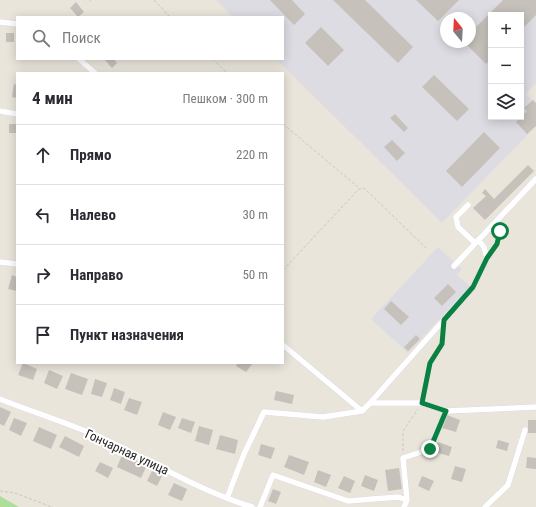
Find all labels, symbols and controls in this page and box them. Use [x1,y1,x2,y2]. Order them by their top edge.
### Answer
north arrow [440,12,476,48]
map controls [488,12,524,120]
button: + [488,12,524,48]
search box [16,16,284,60]
icon: search [30,27,52,49]
text: Поиск [62,29,101,47]
button: − [488,48,524,84]
button: layers [488,84,524,120]
text: 4 мин [32,88,73,108]
text: Пешком · 300 m [182,91,268,106]
icon: ahead [32,144,54,166]
text: Прямо [70,146,111,164]
text: 220 m [236,147,268,162]
icon: left [32,204,54,226]
text: Налево [70,206,116,224]
text: 30 m [242,207,268,222]
route start [491,222,509,240]
icon: right [32,264,54,286]
text: Направо [70,266,123,284]
text: 50 m [242,267,268,282]
icon: arrive [32,324,54,346]
text: Пункт назначения [70,326,184,344]
street label: Гончарная улица [83,426,171,478]
route end [421,440,439,458]

